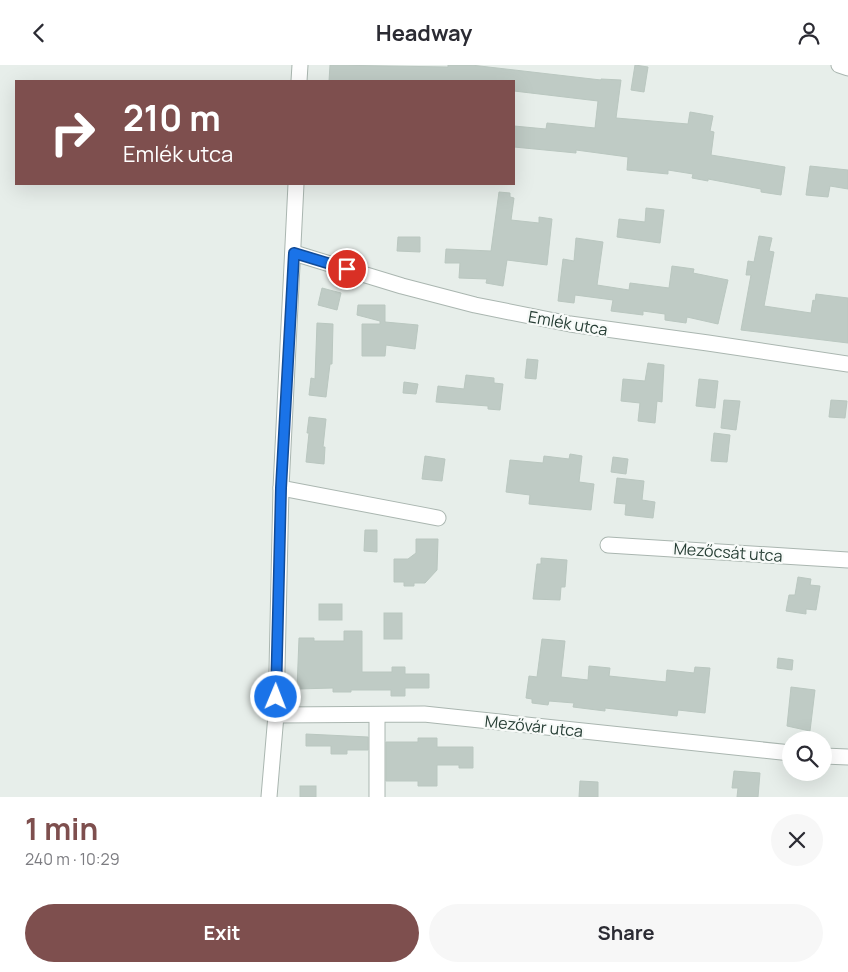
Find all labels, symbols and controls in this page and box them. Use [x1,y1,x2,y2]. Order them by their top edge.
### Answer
text: Headway [376,18,472,48]
icon: back [25,19,53,47]
icon: person [795,19,823,47]
text: 210 m [123,94,221,142]
icon: right [40,100,105,165]
text: Emlék utca [123,139,233,169]
pin [326,248,368,290]
icon: arrive [333,255,361,283]
street label: Emlék utca [527,305,609,341]
street label: Mezőcsát utca [673,537,783,567]
position arrow [249,670,301,722]
street label: Mezővár utca [484,710,584,742]
map controls [782,731,832,781]
button: search [782,731,832,781]
text: 1 min [25,808,98,849]
button: close [771,814,823,866]
text: 240 m · 10:29 [25,848,120,870]
button: Exit [25,904,419,962]
button: Share [429,904,823,962]

